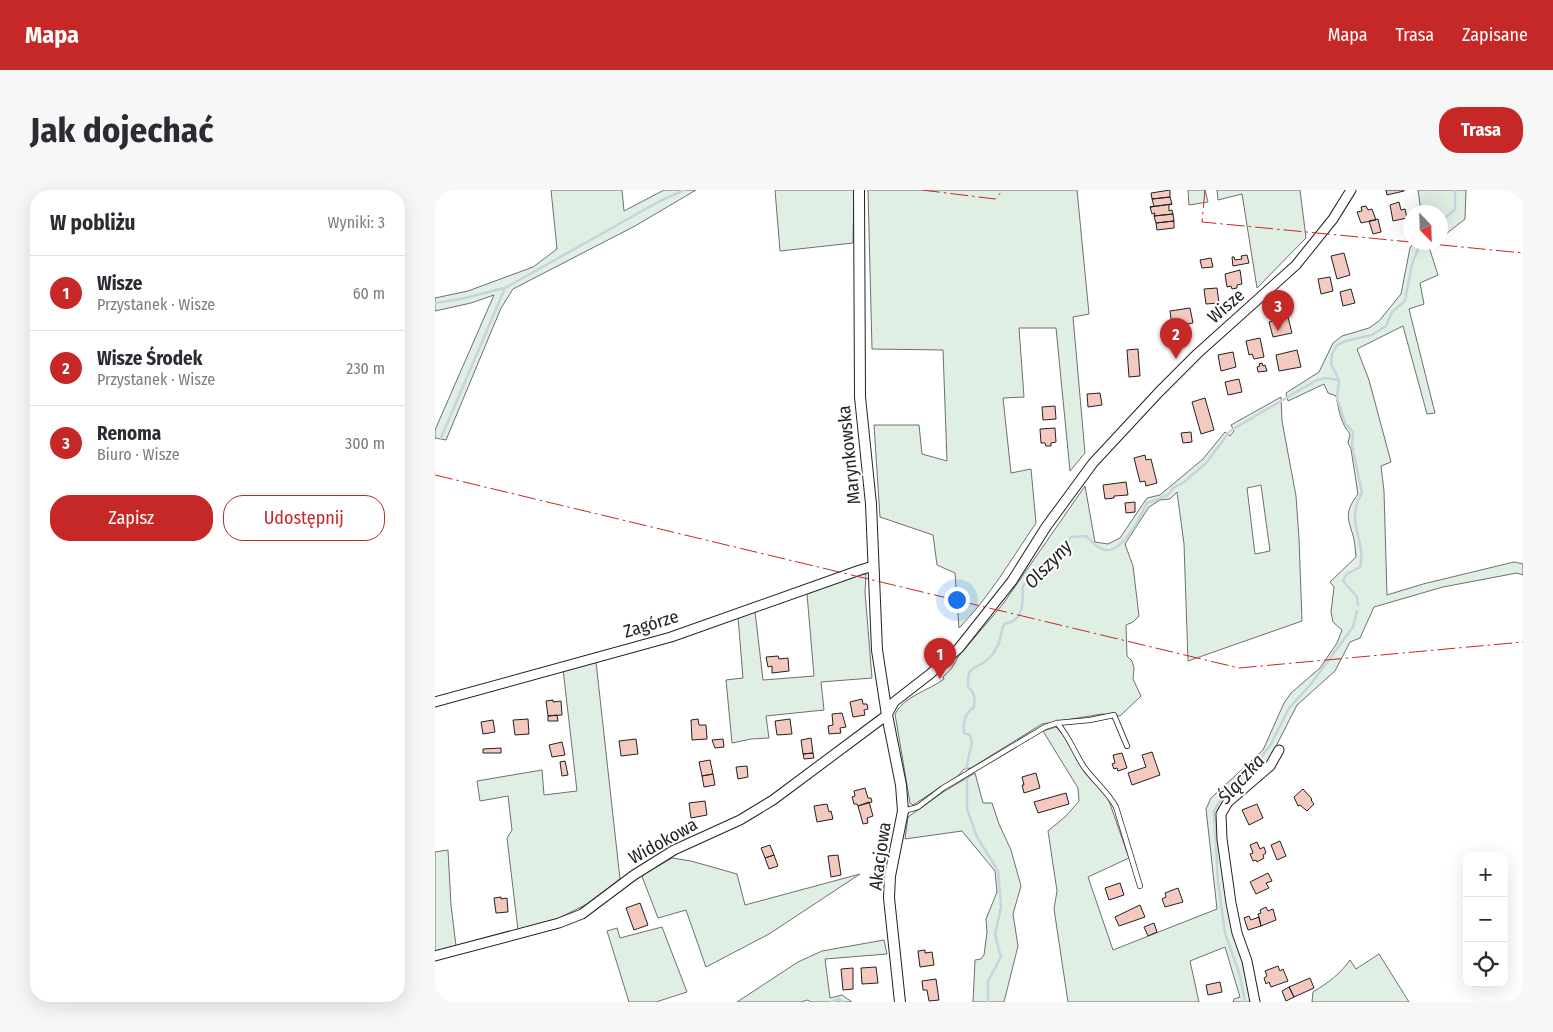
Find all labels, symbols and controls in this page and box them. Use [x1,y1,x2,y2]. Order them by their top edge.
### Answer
text: Mapa [25,21,79,49]
text: Mapa [1328,24,1367,46]
text: Trasa [1395,24,1434,46]
text: Zapisane [1462,24,1528,46]
button: Trasa [1439,107,1523,153]
text: Jak dojechać [30,109,213,151]
north arrow [1403,205,1448,250]
text: W pobliżu [50,210,135,236]
text: Wyniki: 3 [328,213,385,232]
text: Wisze [97,272,142,295]
text: 1 [63,284,69,303]
text: 60 m [353,284,385,303]
street label: Wisze [1203,284,1249,328]
pin: 3 [1262,290,1294,331]
text: Przystanek · Wisze [97,295,215,314]
pin: 2 [1160,318,1192,359]
text: Wisze Środek [97,347,202,370]
text: 2 [62,359,70,378]
text: 230 m [346,359,385,378]
text: Przystanek · Wisze [97,370,215,389]
street label: Marynkowska [833,404,865,506]
text: Renoma [97,422,161,445]
text: 3 [62,434,70,453]
text: 300 m [345,434,385,453]
text: Biuro · Wisze [97,445,180,464]
button: Zapisz [50,495,213,541]
button: Udostępnij [223,495,385,541]
water label: Olszyny [1019,534,1077,593]
your location [944,587,970,613]
street label: Zagórze [621,605,681,643]
pin: 1 [924,638,956,679]
water label: Ślączka [1212,749,1269,809]
street label: Widokowa [625,813,701,869]
street label: Akacjowa [864,820,896,891]
map controls [1463,852,1508,987]
button: + [1463,852,1508,897]
button: − [1463,897,1508,942]
button: locate [1463,942,1508,987]

